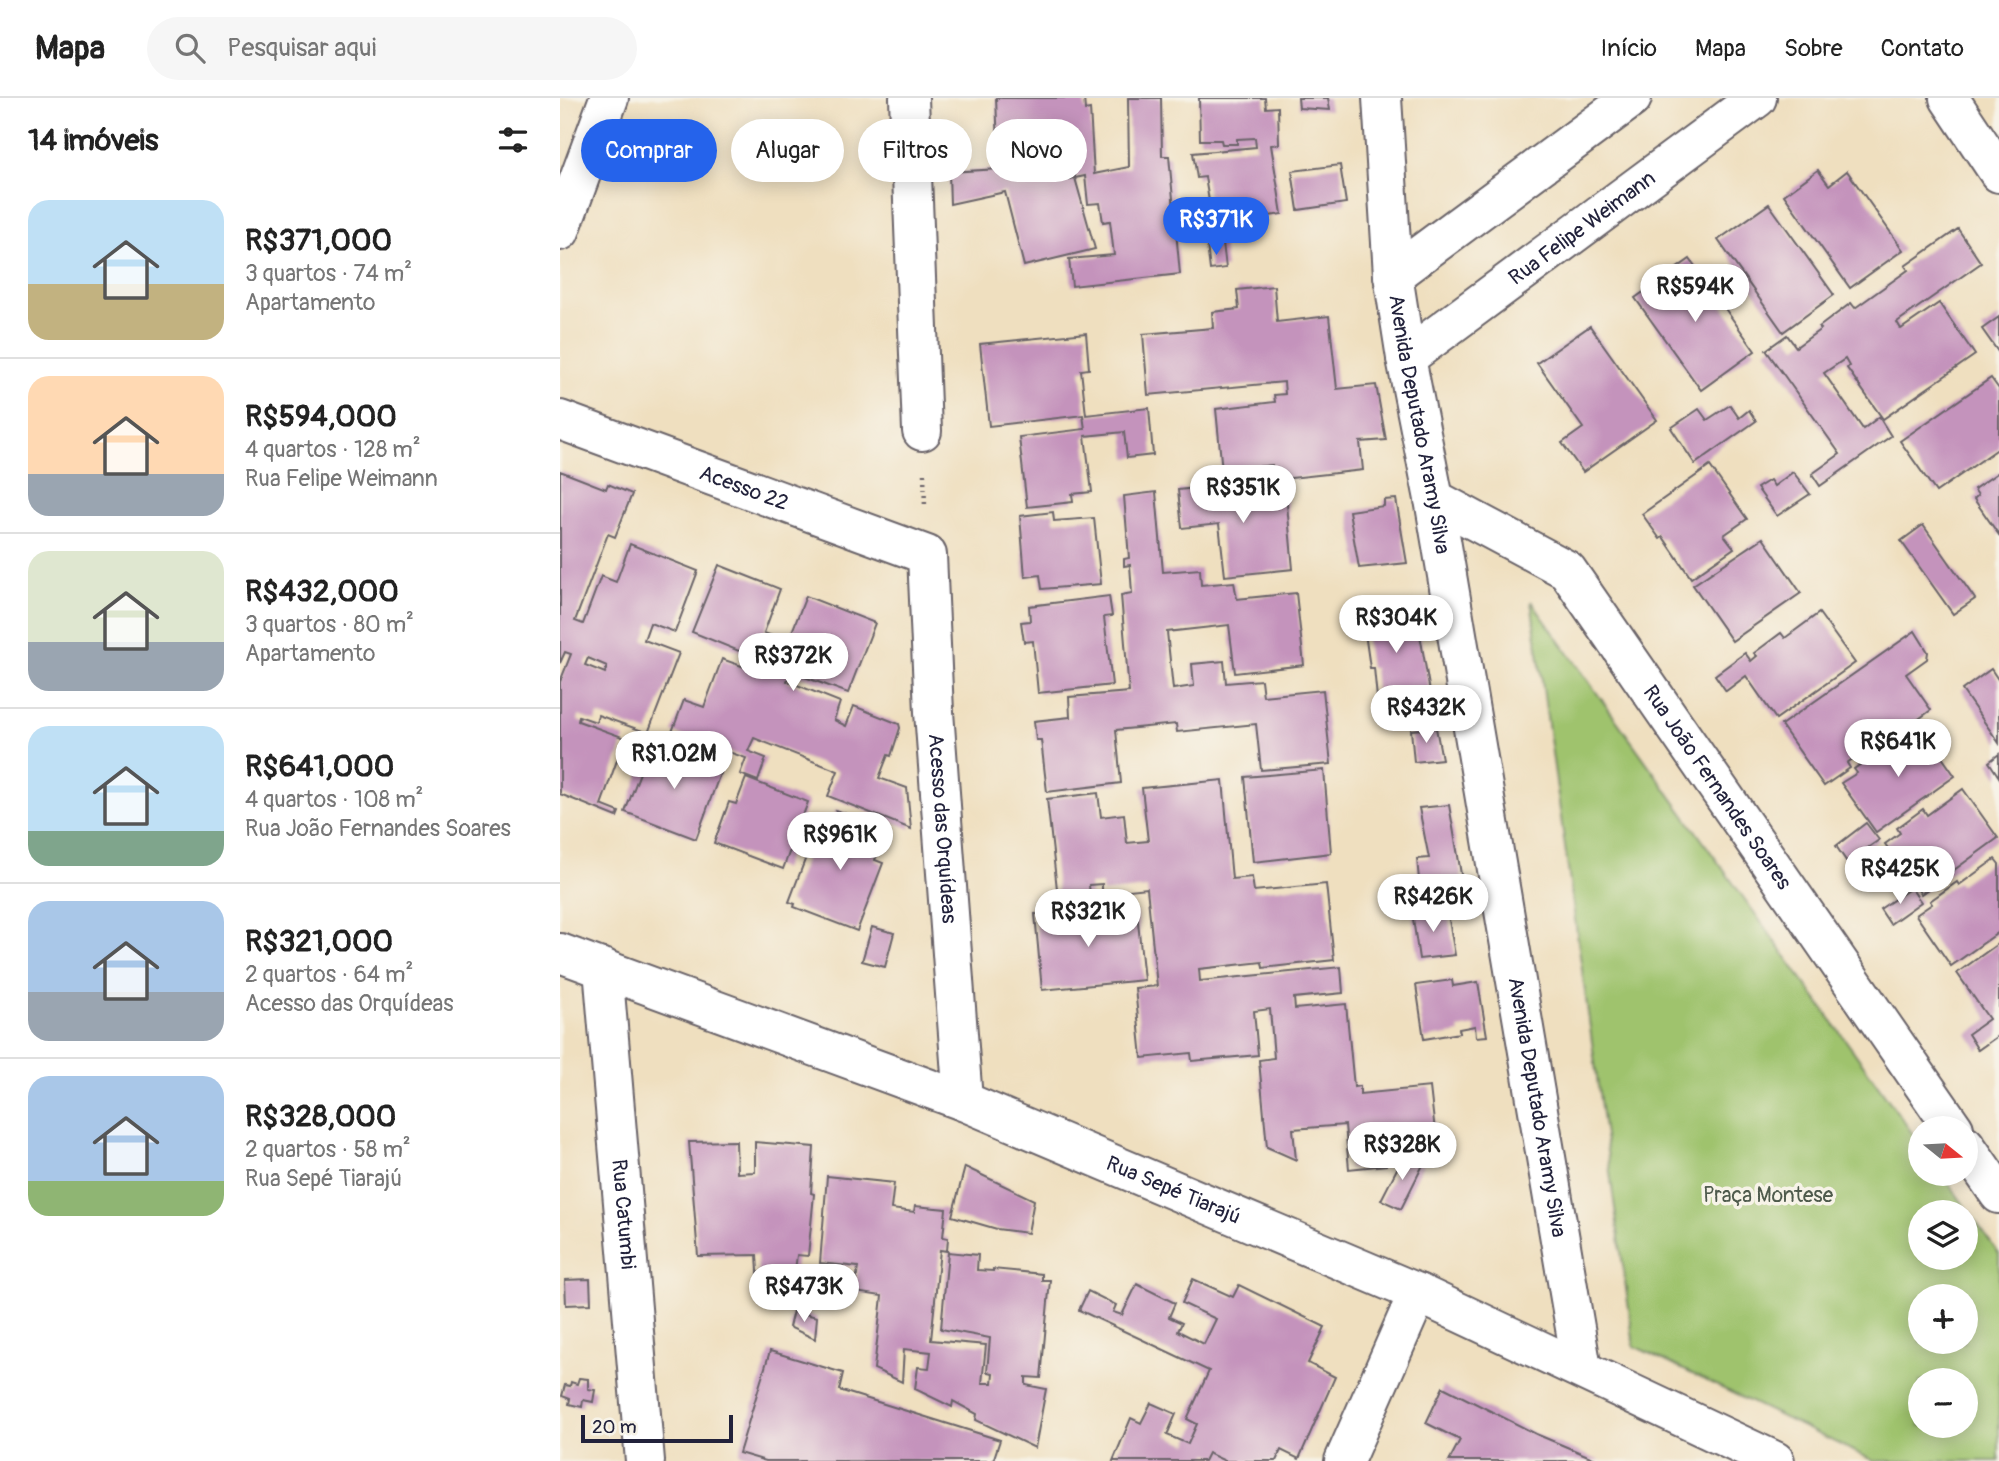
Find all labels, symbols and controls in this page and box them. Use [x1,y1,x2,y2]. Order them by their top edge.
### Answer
search box [147,17,637,80]
text: Mapa [35,28,105,69]
icon: search [171,29,209,67]
text: Pesquisar aqui [227,32,376,64]
text: Início [1601,34,1657,63]
text: Mapa [1695,34,1746,63]
text: Sobre [1784,34,1843,63]
text: Contato [1881,34,1964,63]
chip: Comprar [581,119,717,182]
chip: Alugar [731,119,844,182]
chip: Filtros [858,119,972,182]
chip: Novo [986,119,1087,182]
icon: filters [494,121,532,159]
text: 14 imóveis [28,122,158,159]
street label: Rua Felipe Weimann [1503,164,1661,291]
pin: R$371K [1159,198,1273,257]
text: R$371K [1179,205,1253,234]
text: R$371,000 [245,222,392,259]
icon: home [84,228,168,312]
text: 3 quartos · 74 m² [245,259,412,288]
pin: R$594K [1638,264,1752,324]
text: R$594K [1656,272,1734,301]
text: Apartamento [245,288,375,317]
street label: Avenida Deputado Aramy Silva [1383,293,1457,556]
text: R$594,000 [245,398,397,435]
icon: home [84,404,168,488]
text: 4 quartos · 128 m² [245,435,421,464]
street label: Acesso 22 [696,459,792,516]
text: Rua Felipe Weimann [245,464,438,493]
pin: R$351K [1186,466,1300,525]
text: R$351K [1206,473,1280,502]
text: R$432,000 [245,573,399,610]
icon: home [84,579,168,663]
pin: R$304K [1339,596,1453,655]
text: R$304K [1355,603,1437,632]
text: 3 quartos · 80 m² [245,610,414,639]
pin: R$372K [736,634,850,693]
text: Apartamento [245,639,375,668]
text: R$372K [754,641,832,670]
street label: Rua João Fernandes Soares [1637,680,1798,895]
pin: R$432K [1369,686,1483,745]
text: R$432K [1387,693,1465,722]
pin: R$641K [1841,720,1955,779]
text: R$641K [1860,727,1936,756]
pin: R$1.02M [609,732,739,791]
street label: Acesso das Orquídeas [922,733,963,925]
text: R$1.02M [632,739,716,768]
text: R$641,000 [245,748,394,785]
icon: home [84,754,168,838]
text: 4 quartos · 108 m² [245,785,423,814]
pin: R$961K [783,812,897,872]
text: Rua João Fernandes Soares [245,814,511,843]
text: R$961K [803,820,877,849]
pin: R$425K [1843,846,1957,906]
text: R$425K [1861,854,1939,883]
pin: R$426K [1376,874,1490,934]
text: R$426K [1393,882,1473,911]
pin: R$321K [1031,890,1145,949]
text: R$321K [1051,897,1125,926]
text: R$321,000 [245,923,393,960]
icon: home [84,929,168,1013]
text: 2 quartos · 64 m² [245,960,413,989]
street label: Avenida Deputado Aramy Silva [1502,975,1573,1239]
text: Acesso das Orquídeas [245,989,454,1018]
text: R$328,000 [245,1098,396,1135]
icon: home [84,1104,168,1188]
north arrow [1908,1116,1978,1186]
map controls [1908,1116,1978,1438]
pin: R$328K [1345,1122,1459,1182]
text: R$328K [1364,1130,1440,1159]
text: 2 quartos · 58 m² [245,1135,411,1164]
street label: Rua Sepé Tiarajú [1102,1150,1245,1230]
street label: Rua Catumbi [606,1158,642,1270]
text: Rua Sepé Tiarajú [245,1164,402,1193]
park label: Praça Montese [1703,1182,1834,1209]
button: layers [1908,1200,1978,1270]
pin: R$473K [747,1264,861,1324]
text: R$473K [765,1272,843,1301]
button: + [1908,1284,1978,1354]
button: − [1908,1368,1978,1438]
scale bar [581,1412,733,1444]
text: 20 m [592,1415,637,1439]

